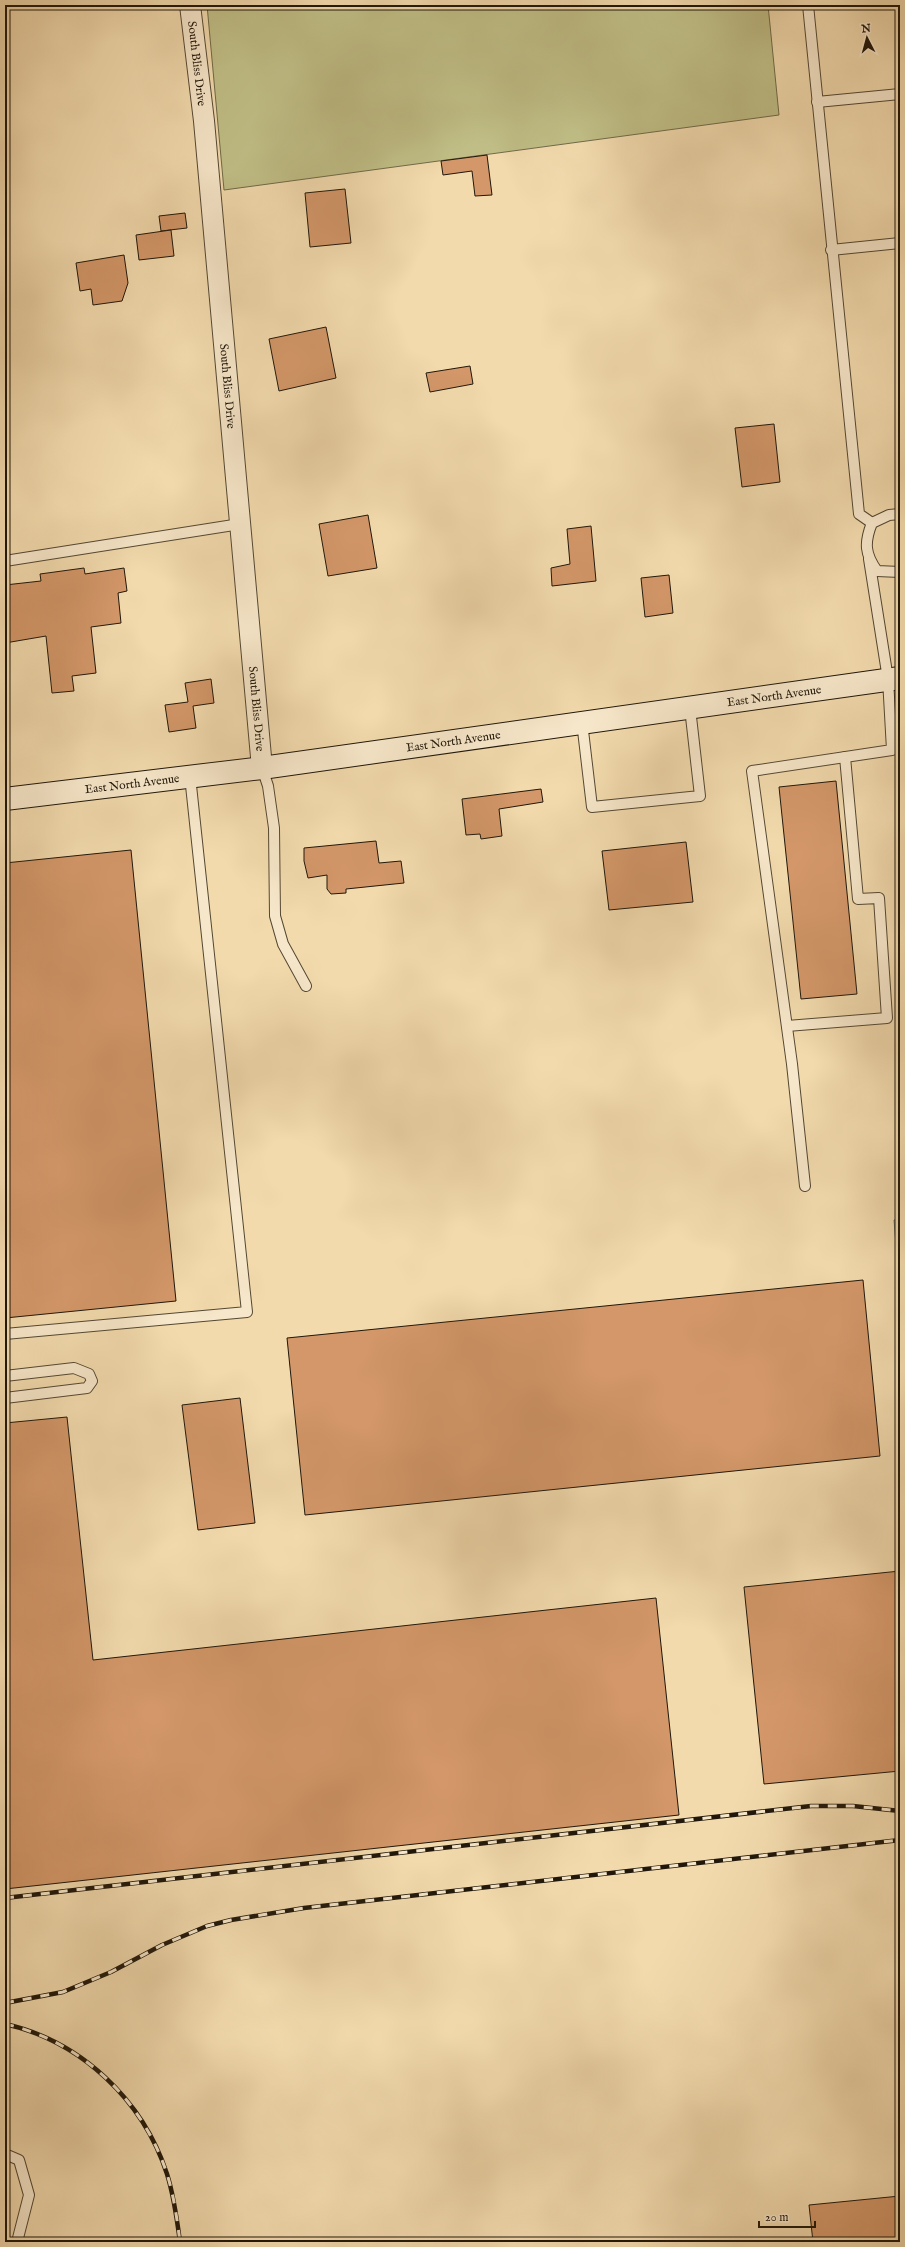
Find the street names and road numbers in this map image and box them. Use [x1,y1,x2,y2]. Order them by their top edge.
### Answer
street label: South Bliss Drive [184,20,209,107]
street label: South Bliss Drive [216,343,239,430]
street label: South Bliss Drive [245,666,268,753]
street label: East North Avenue [726,682,823,710]
street label: East North Avenue [405,727,502,756]
street label: East North Avenue [84,771,181,797]

